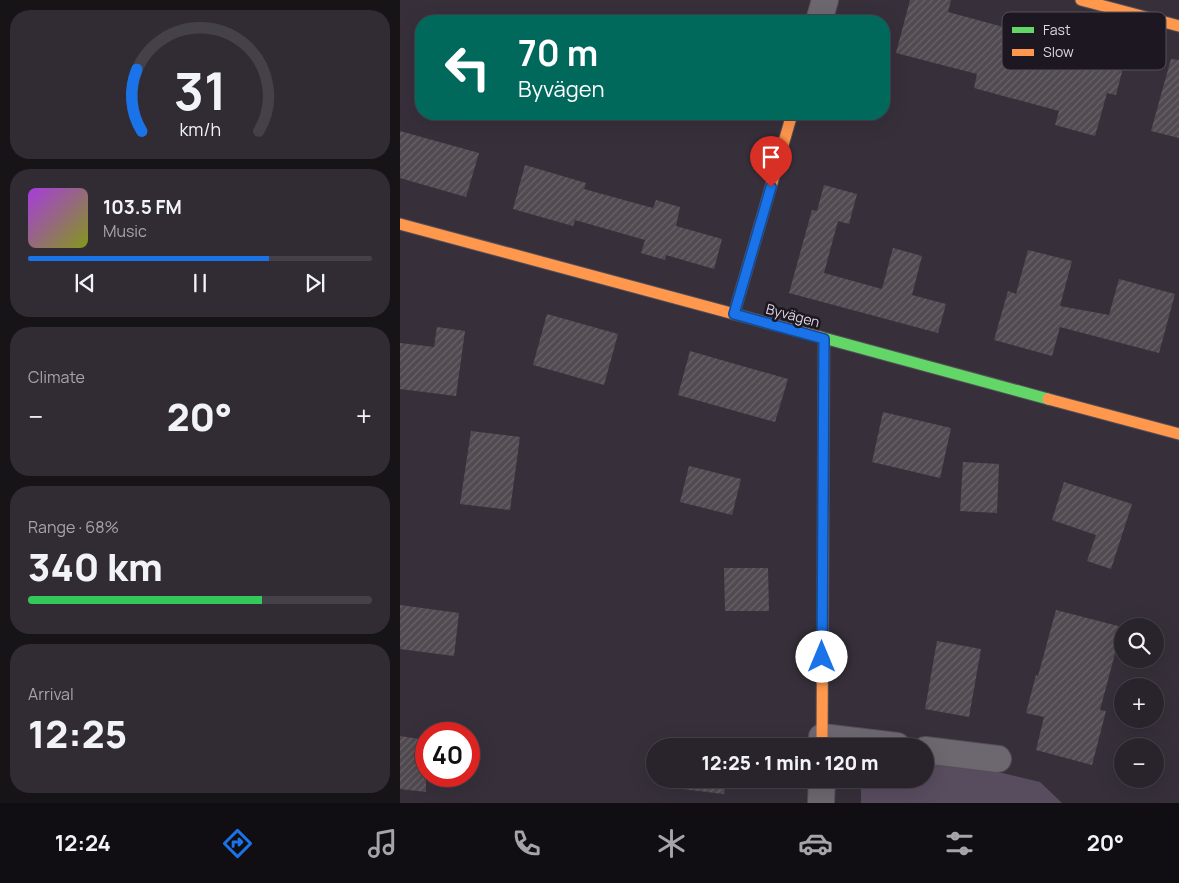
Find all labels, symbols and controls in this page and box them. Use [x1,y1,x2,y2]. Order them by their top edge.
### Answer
legend [1002,12,1166,70]
text: Fast [1043,20,1071,39]
text: 70 m [518,29,598,77]
icon: left [435,35,500,100]
text: Slow [1043,42,1074,61]
text: 31 [173,55,227,126]
text: Byvägen [518,74,604,104]
text: km/h [179,117,221,141]
pin [750,136,792,187]
icon: arrive [757,143,785,171]
text: 103.5 FM [103,194,182,220]
text: Music [103,220,147,242]
icon: previous [71,269,99,297]
icon: pause [186,269,214,297]
icon: next [301,269,329,297]
street label: Byvägen [764,299,822,331]
text: Climate [28,366,85,388]
text: 20° [167,390,232,442]
text: − [28,397,43,435]
text: + [356,397,372,435]
text: Range · 68% [28,516,119,538]
text: 340 km [28,540,163,592]
map controls [1114,618,1164,788]
button: search [1114,618,1164,668]
position arrow [795,630,847,682]
button: + [1114,678,1164,728]
text: Arrival [28,683,74,705]
text: 12:25 [28,707,127,759]
speed limit sign: 40 [415,722,480,787]
button: − [1114,738,1164,788]
text: 12:25 · 1 min · 120 m [701,750,879,776]
icon: directions [220,826,255,861]
icon: music [365,826,400,861]
icon: phone [509,826,544,861]
icon: climate [654,826,689,861]
icon: car [798,826,833,861]
icon: filters [942,826,977,861]
text: 12:24 [55,828,111,858]
text: 20° [1087,828,1124,858]

